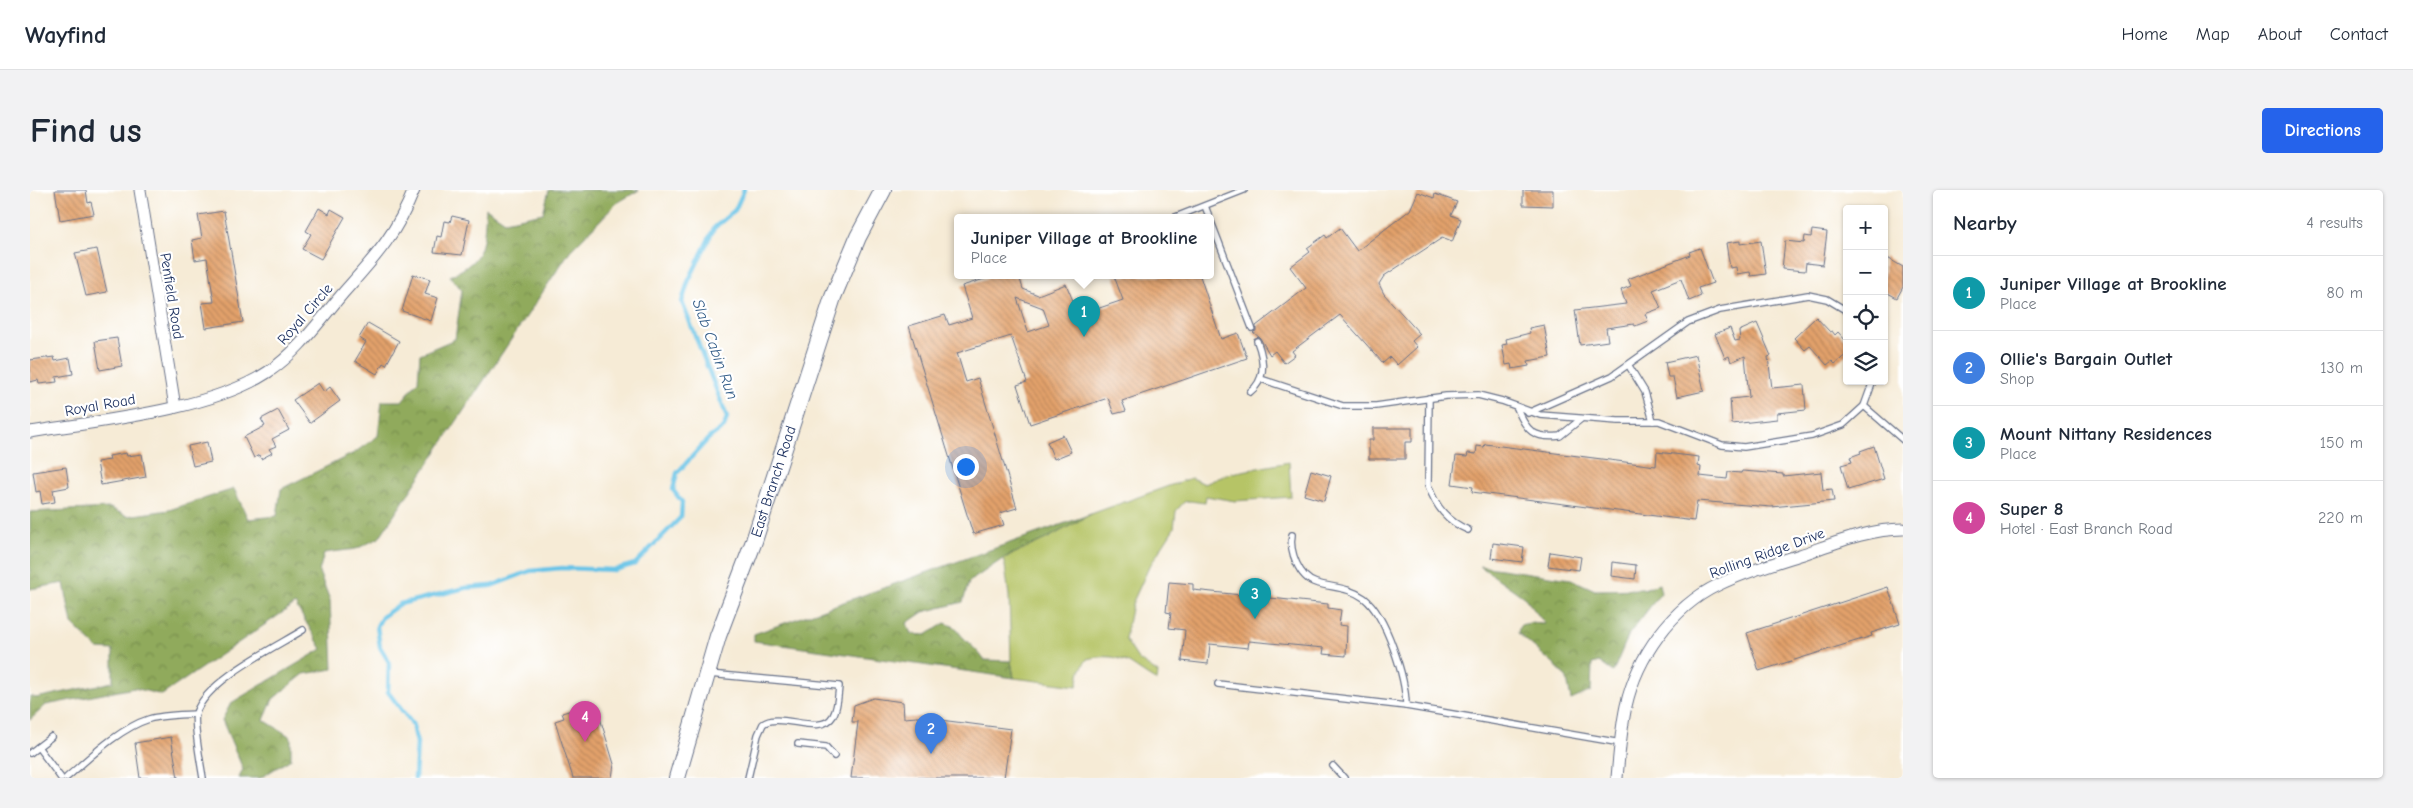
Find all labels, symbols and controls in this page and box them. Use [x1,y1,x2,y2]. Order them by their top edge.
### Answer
text: Wayfind [25,21,106,49]
text: Home [2121,24,2168,45]
text: Map [2196,24,2230,45]
text: About [2258,24,2302,45]
text: Contact [2330,24,2388,45]
button: Directions [2262,108,2383,153]
text: Find us [30,110,142,151]
map controls [1843,205,1888,385]
button: + [1843,205,1888,250]
text: Nearby [1953,211,2017,235]
popup [954,214,1214,279]
text: 4 results [2306,214,2363,232]
text: Juniper Village at Brookline [971,227,1197,249]
text: Place [971,249,1007,267]
button: − [1843,250,1888,295]
street label: Penfield Road [156,251,188,341]
text: Juniper Village at Brookline [2000,273,2227,295]
street label: Royal Circle [274,279,337,348]
text: 1 [1966,284,1972,302]
text: 80 m [2326,284,2363,302]
button: locate [1843,295,1888,340]
text: Place [2000,295,2036,313]
pin: 1 [1068,296,1100,337]
water label: Slab Cabin Run [689,297,742,402]
button: layers [1843,340,1888,385]
text: Ollie's Bargain Outlet [2000,348,2172,370]
text: 2 [1965,359,1973,377]
text: 130 m [2320,359,2363,377]
text: Shop [2000,370,2034,388]
street label: Royal Road [63,390,137,420]
street label: East Branch Road [747,423,800,539]
text: Mount Nittany Residences [2000,423,2212,445]
text: 3 [1965,434,1973,452]
text: 150 m [2320,434,2363,452]
text: Place [2000,445,2036,463]
your location [953,454,979,480]
text: Super 8 [2000,498,2064,520]
text: 4 [1965,509,1973,527]
text: 220 m [2318,509,2363,527]
text: Hotel · East Branch Road [2000,520,2173,538]
street label: Rolling Ridge Drive [1707,524,1827,582]
pin: 3 [1239,578,1271,619]
pin: 4 [569,701,601,742]
pin: 2 [915,713,947,754]

